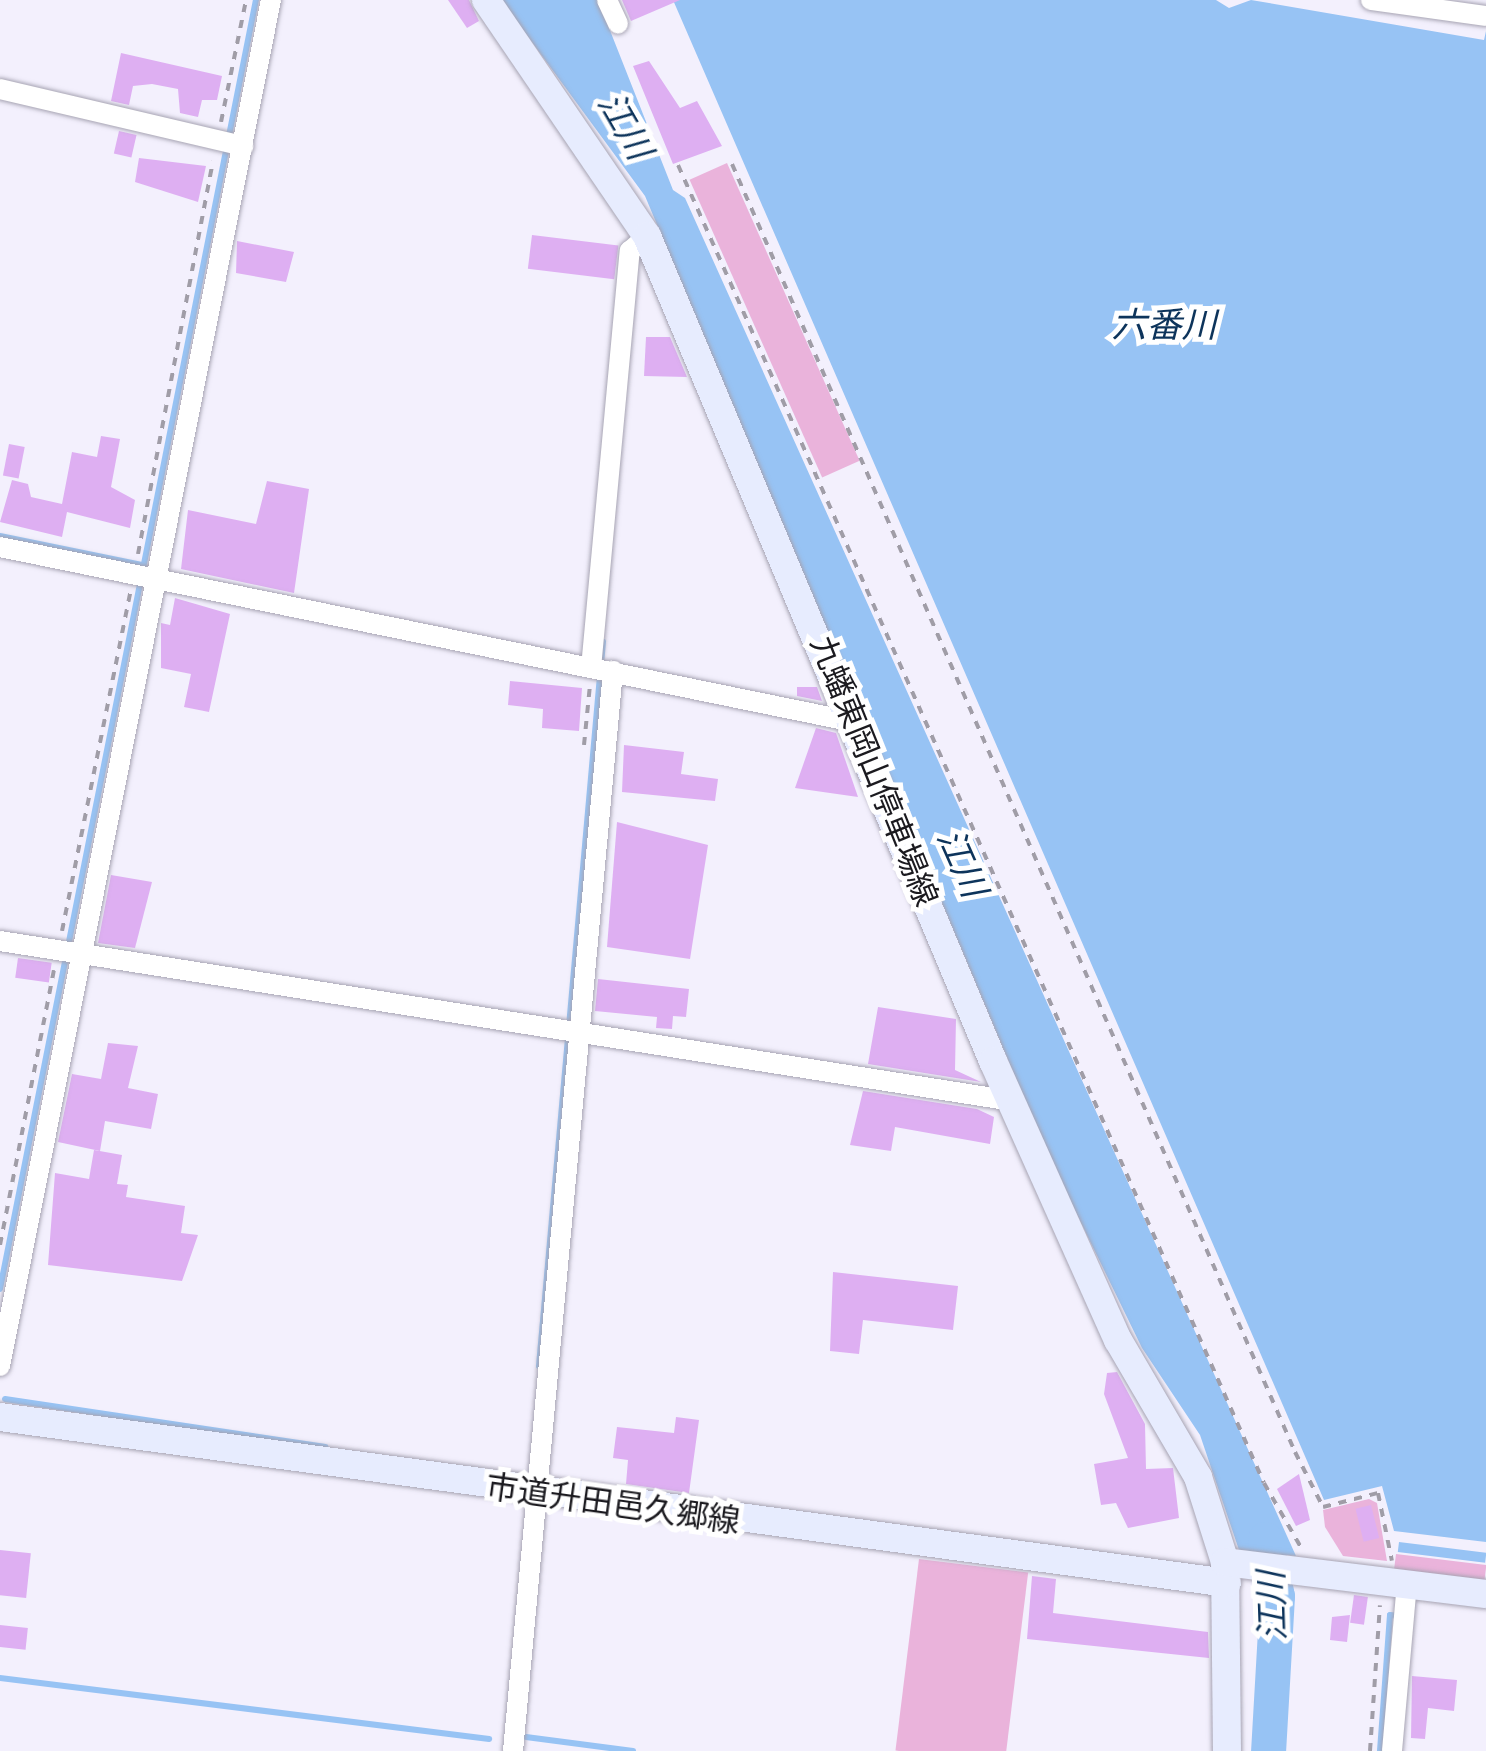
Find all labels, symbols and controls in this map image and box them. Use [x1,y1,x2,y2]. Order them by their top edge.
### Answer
water label: 江川 [589,85,661,167]
water label: 六番川 [1112,304,1216,346]
street label: 九蟠東岡山停車場線 [802,630,946,912]
water label: 江川 [929,822,995,904]
street label: 市道升田邑久郷線 [484,1467,742,1541]
water label: 江川 [1250,1570,1294,1642]

